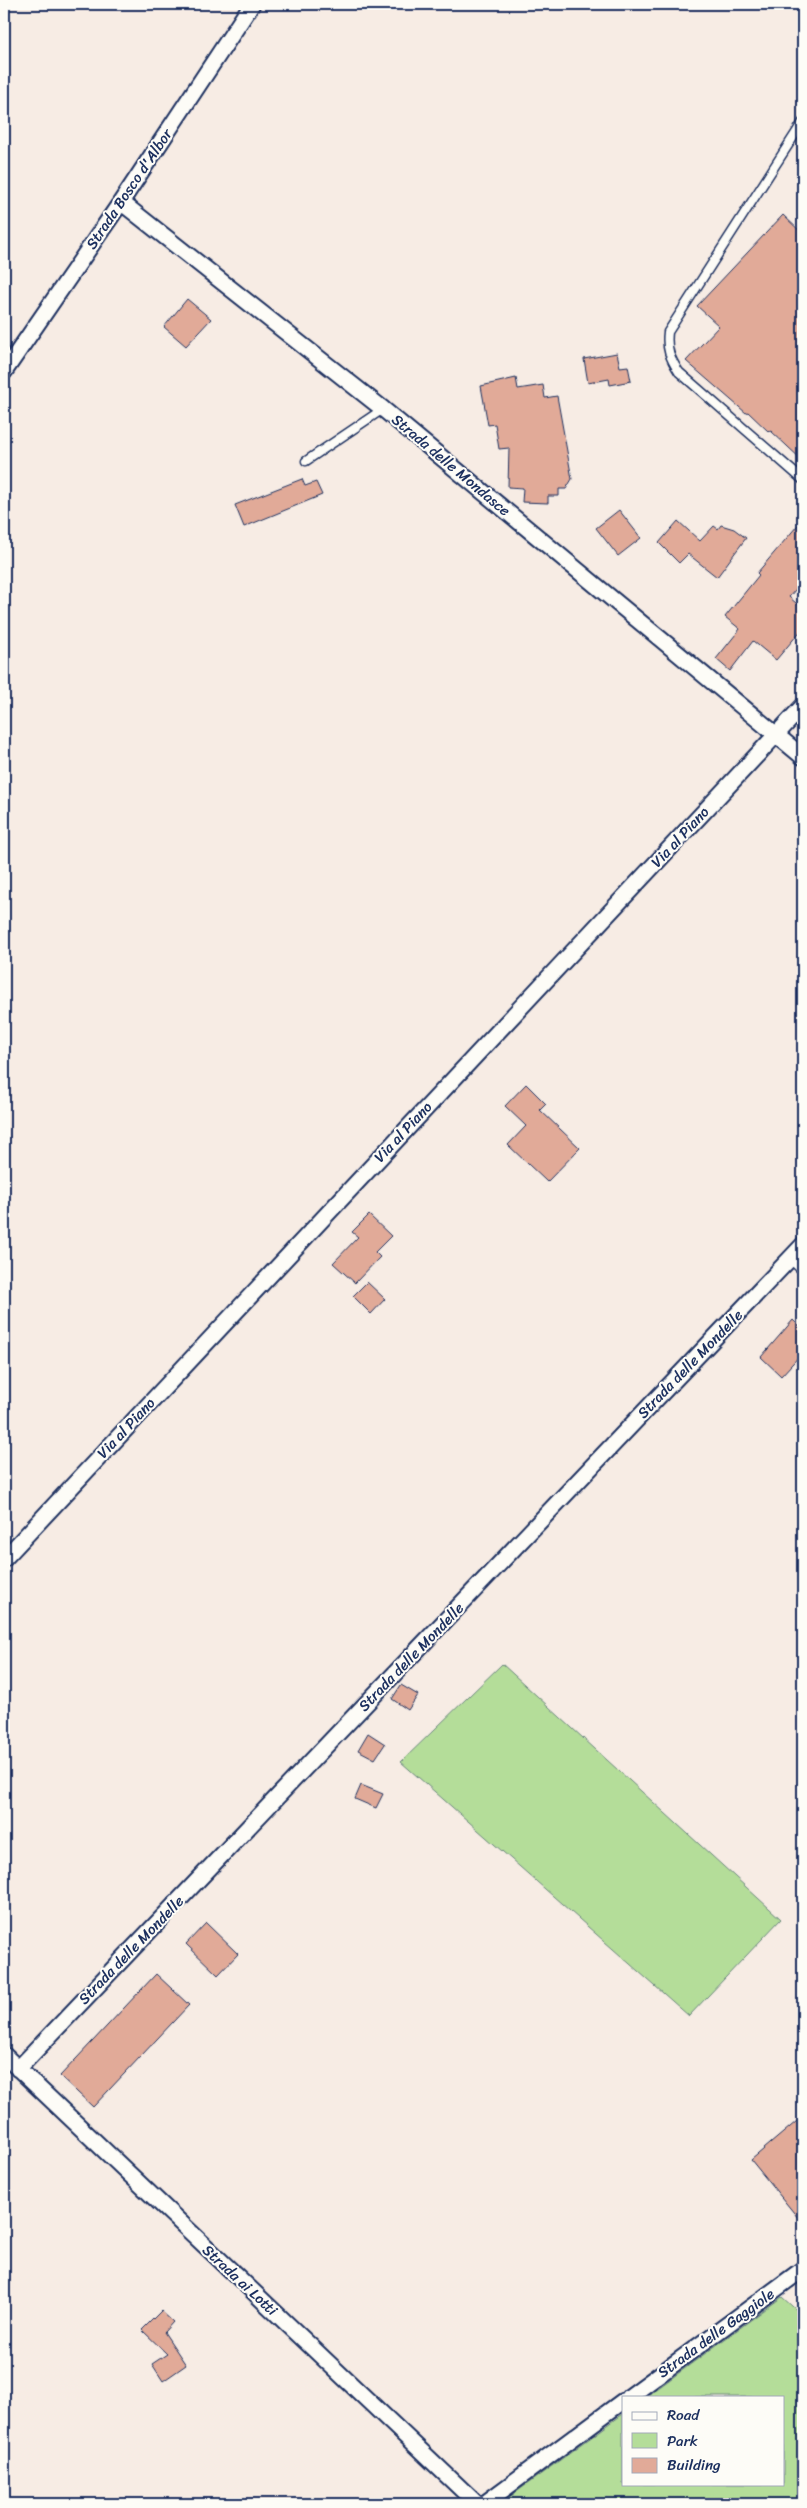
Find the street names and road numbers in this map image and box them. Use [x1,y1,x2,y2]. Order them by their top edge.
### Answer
street label: Strada Bosco d'Albor [79,122,180,255]
street label: Strada delle Mondasce [386,407,517,523]
street label: Via al Piano [644,800,716,874]
street label: Via al Piano [367,1095,439,1169]
street label: Strada delle Mondelle [631,1303,749,1425]
street label: Via al Piano [90,1391,162,1465]
street label: Strada delle Mondelle [352,1596,470,1718]
street label: Strada delle Mondelle [72,1889,190,2011]
street label: Strada ai Lotti [196,2238,284,2323]
street label: Strada delle Gaggiole [652,2281,781,2385]

